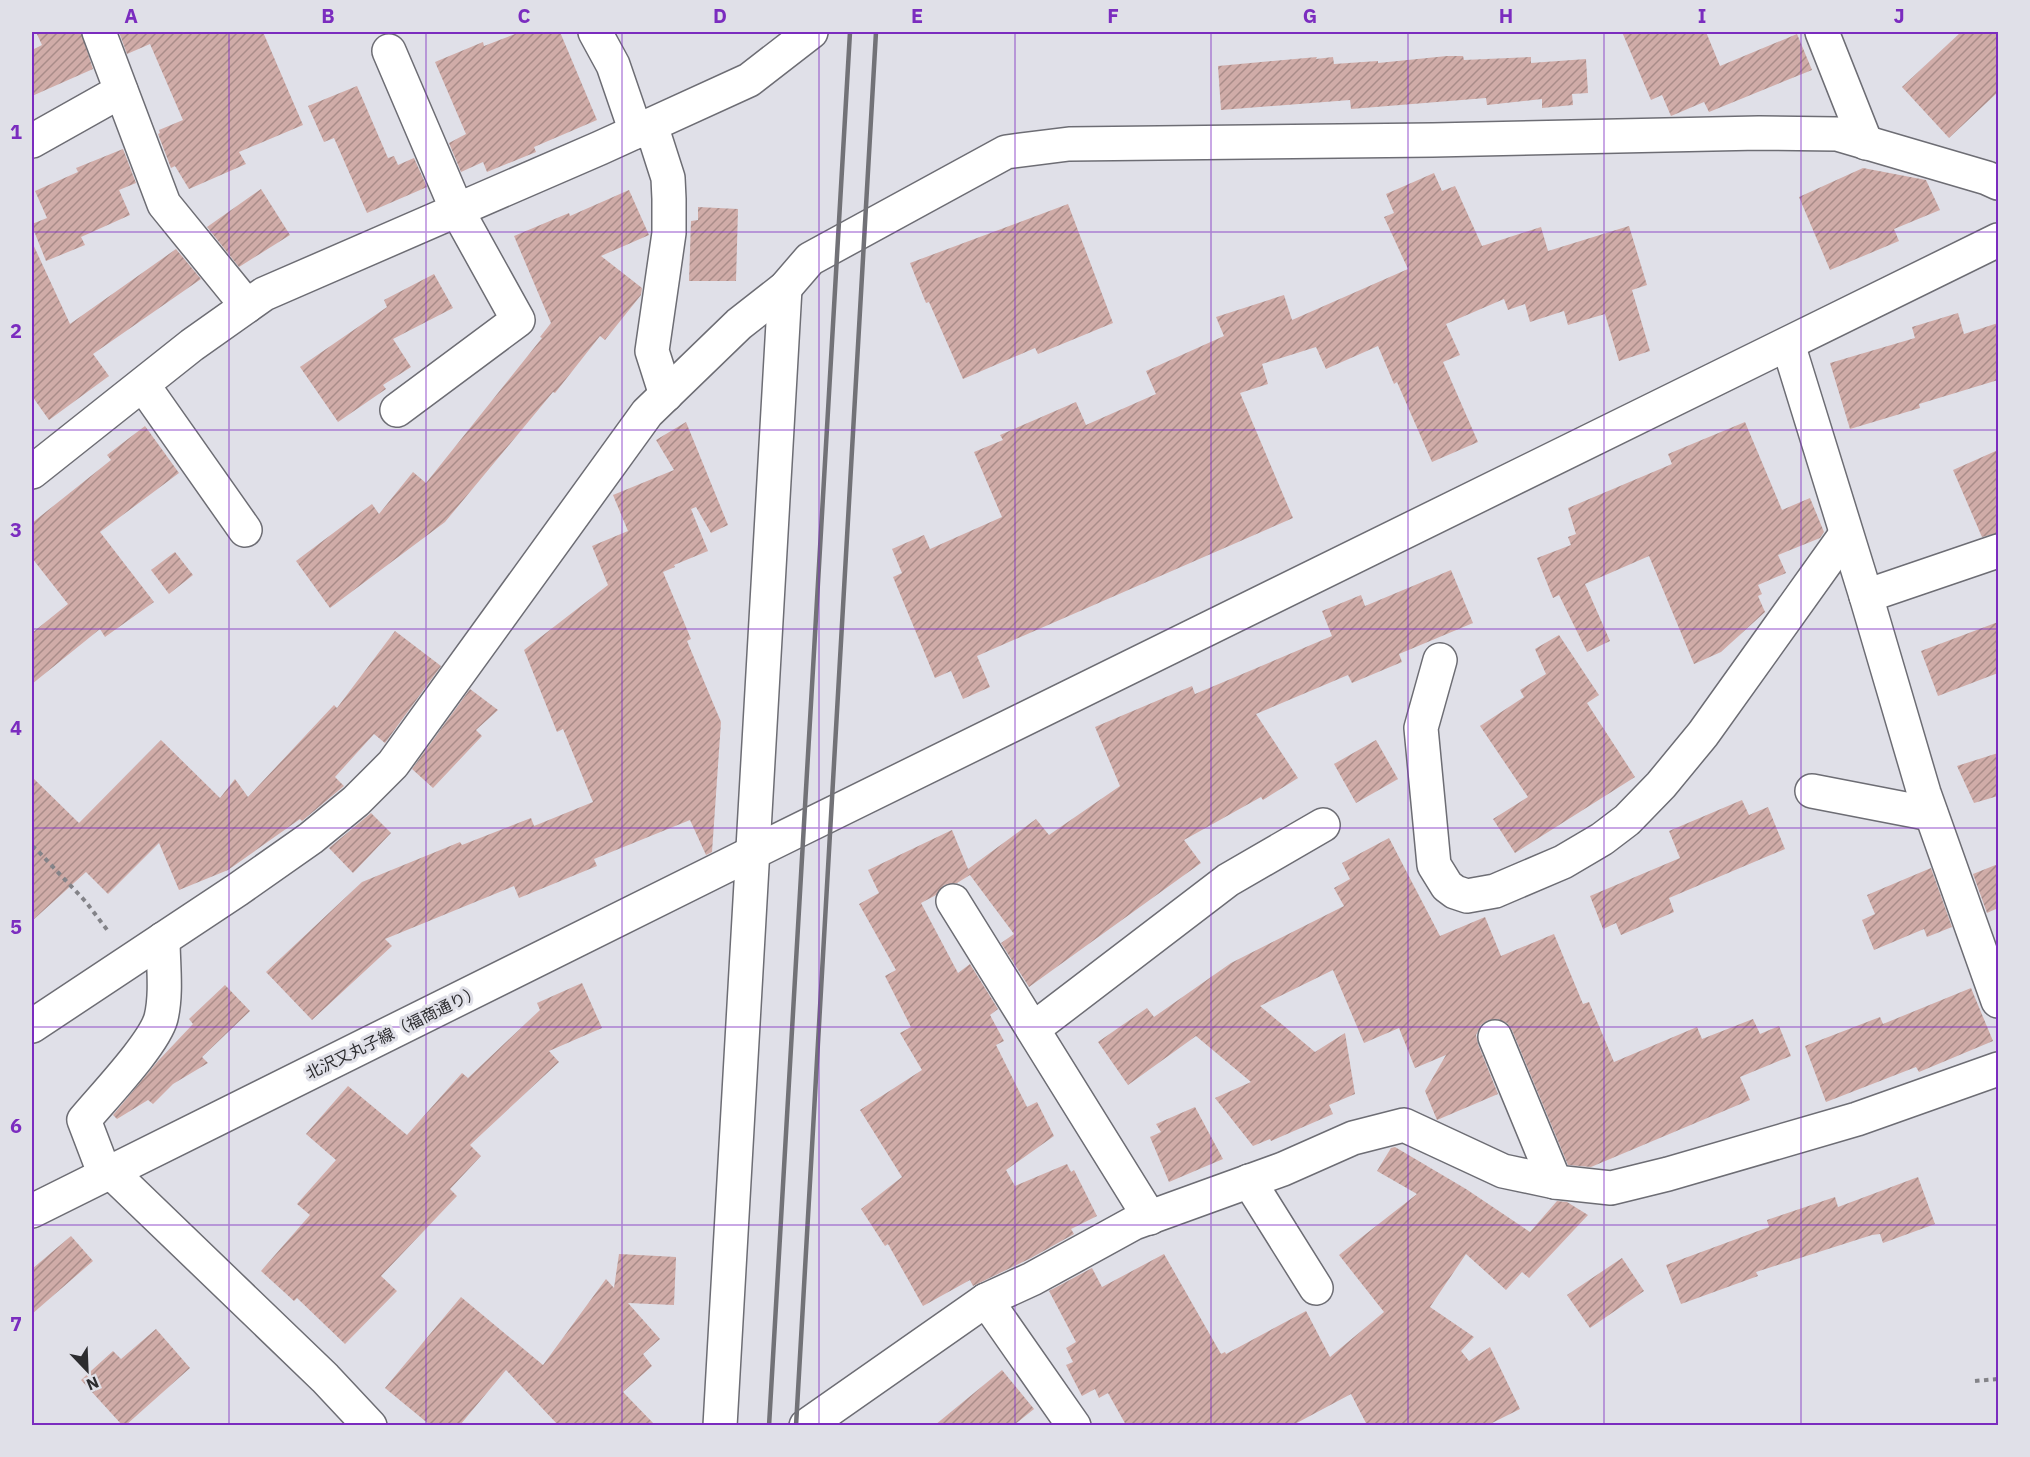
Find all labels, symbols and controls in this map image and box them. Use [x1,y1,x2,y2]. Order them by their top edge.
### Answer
text: A [124,2,138,29]
text: B [321,2,335,29]
text: C [517,2,531,29]
text: D [713,2,727,29]
text: E [911,2,923,29]
text: F [1107,2,1119,29]
text: G [1303,2,1317,29]
text: H [1499,2,1513,29]
text: I [1698,2,1706,29]
text: J [1893,2,1905,29]
text: 1 [10,118,22,145]
text: 2 [10,317,22,344]
text: 3 [10,516,22,543]
text: 4 [10,714,22,741]
text: 5 [10,913,22,940]
street label: 北沢又丸子線（福商通り） [302,981,484,1083]
text: 6 [10,1112,22,1139]
text: 7 [10,1310,22,1337]
north arrow [57,1340,117,1400]
text: N [84,1372,102,1395]

